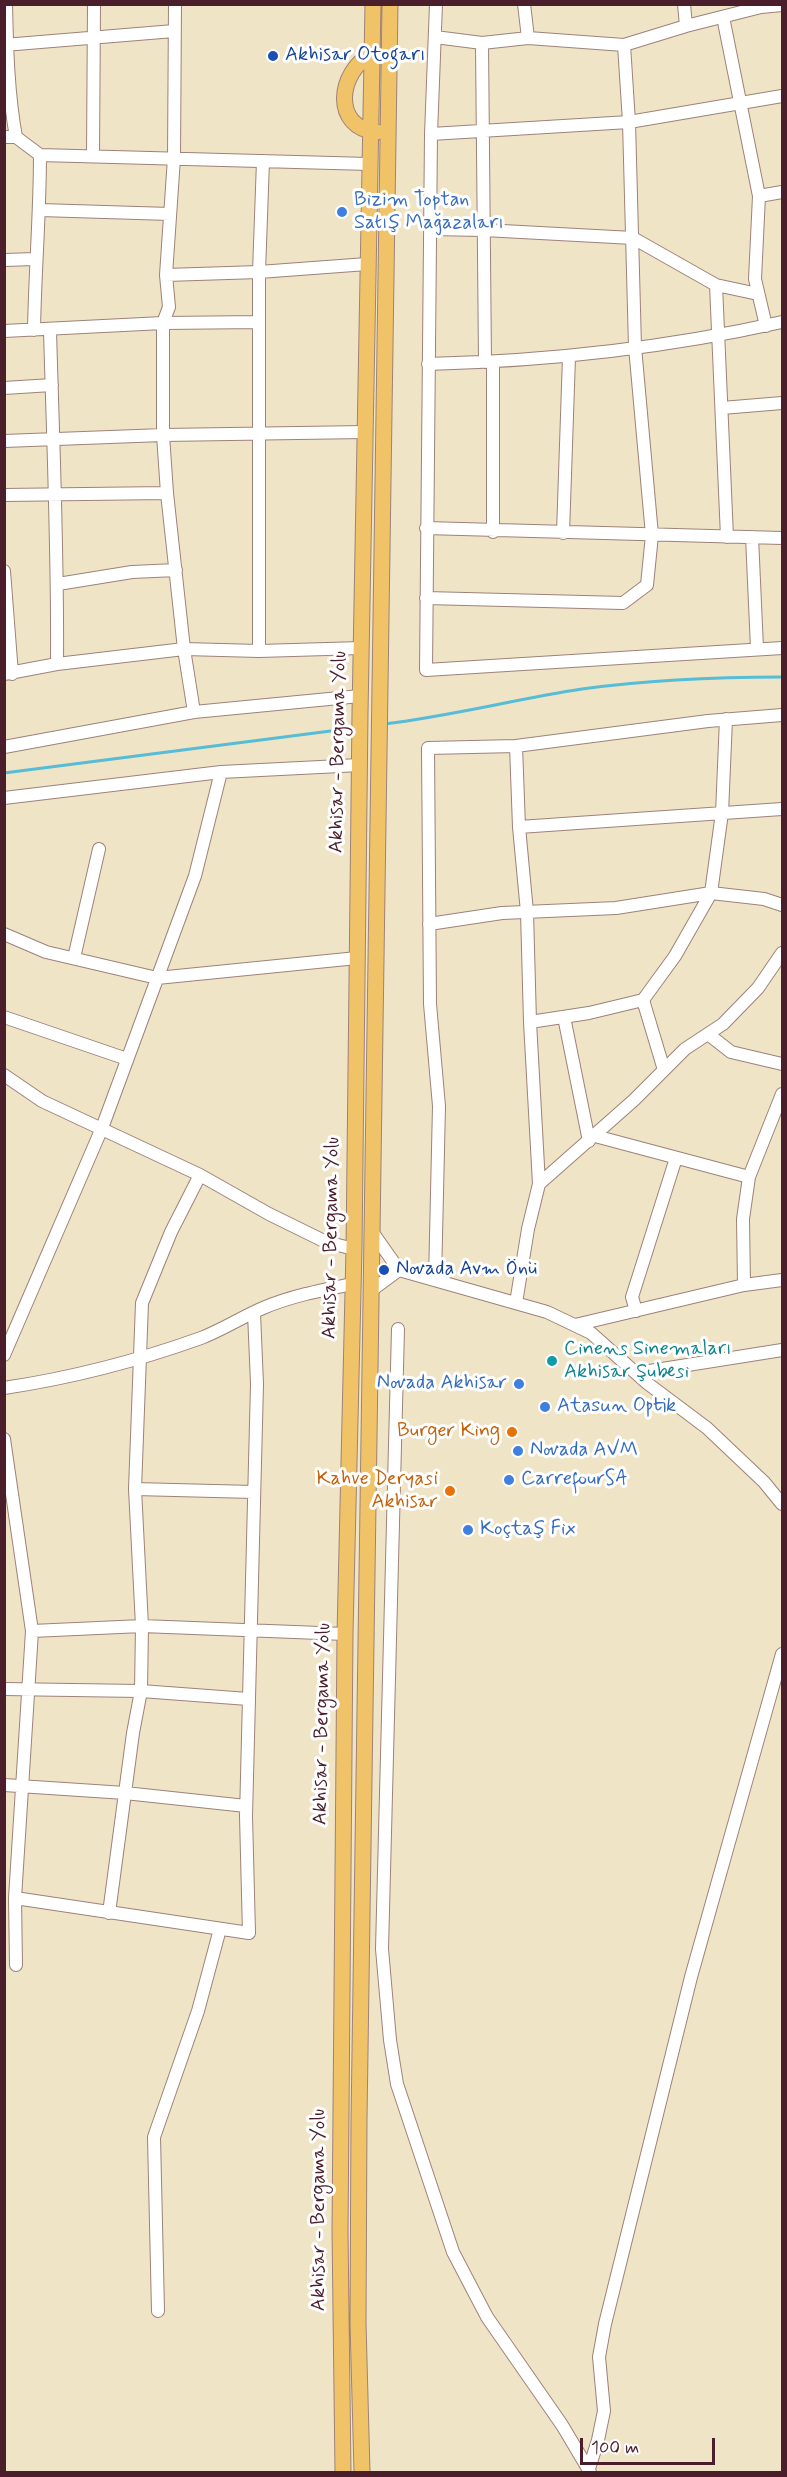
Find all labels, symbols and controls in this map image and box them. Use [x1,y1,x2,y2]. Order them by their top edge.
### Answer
place label: Akhisar Otogarı [285,44,426,68]
marker: Akhisar Otogarı [266,49,280,63]
place label: Bizim Toptan Satış Mağazaları [354,189,504,236]
marker: Bizim Toptan Satış Mağazaları [335,205,349,219]
street label: Akhisar - Bergama Yolu [325,651,353,853]
street label: Akhisar - Bergama Yolu [318,1137,346,1339]
place label: Novada Avm Önü [396,1258,537,1282]
marker: Novada Avm Önü [377,1263,391,1277]
place label: Cinens Sinemaları Akhisar Şubesi [564,1338,731,1385]
marker: Cinens Sinemaları Akhisar Şubesi [545,1354,559,1368]
place label: Novada Akhisar [377,1372,507,1396]
marker: Novada Akhisar [512,1377,526,1391]
place label: Atasun Optik [557,1395,676,1419]
marker: Atasun Optik [538,1400,552,1414]
place label: Burger King [397,1420,500,1444]
marker: Burger King [505,1425,519,1439]
place label: Novada AVM [530,1439,638,1463]
marker: Novada AVM [511,1444,525,1458]
place label: Kahve Deryasi Akhisar [316,1468,438,1515]
place label: CarrefourSA [521,1468,628,1492]
marker: CarrefourSA [502,1473,516,1487]
marker: Kahve Deryasi Akhisar [443,1484,457,1498]
place label: Koçtaş Fix [480,1518,576,1542]
marker: Koçtaş Fix [461,1523,475,1537]
street label: Akhisar - Bergama Yolu [309,1623,337,1825]
street label: Akhisar - Bergama Yolu [308,2109,332,2311]
scale bar [583,2426,718,2464]
text: 100 m [591,2436,639,2460]

